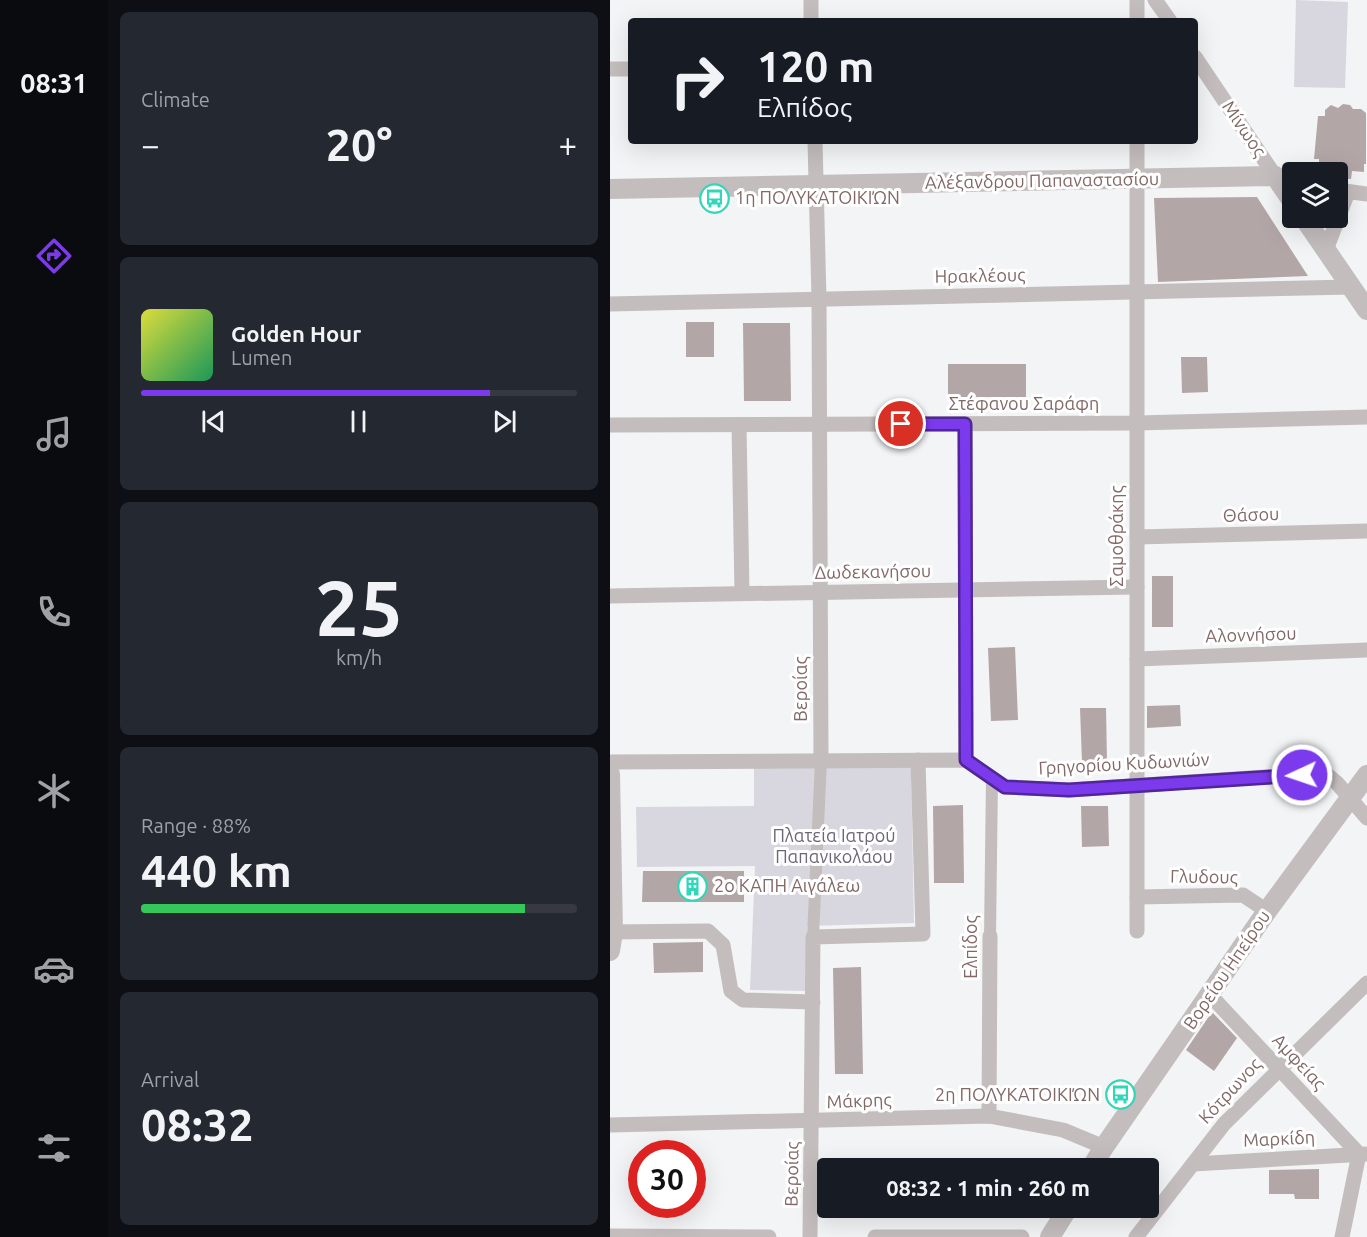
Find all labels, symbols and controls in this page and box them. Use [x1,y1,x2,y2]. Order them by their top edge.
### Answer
icon: right [658,42,736,120]
text: 120 m [757,43,874,90]
text: 08:31 [20,68,88,98]
text: Climate [141,88,210,111]
text: Ελπίδος [757,92,852,122]
street label: Μίνωος [1218,97,1271,161]
text: 20° [326,119,392,170]
text: − [141,126,160,163]
text: + [558,126,577,163]
map controls [1282,162,1348,228]
button: layers [1282,162,1348,228]
street label: Αλέξανδρου Παπαναστασίου [925,168,1159,192]
bus stop icon: 1η ΠΟΛΥΚΑΤΟΙΚΙΏΝ [698,182,730,214]
place label: 1η ΠΟΛΥΚΑΤΟΙΚΙΏΝ [735,187,900,207]
icon: directions [33,235,75,277]
street label: Ηρακλέους [935,264,1025,287]
text: Golden Hour [231,321,361,346]
text: Lumen [231,346,292,369]
street label: Στέφανου Σαράφη [949,393,1099,413]
pin [875,398,926,449]
icon: previous [197,405,230,438]
icon: pause [342,405,375,438]
icon: next [488,405,521,438]
icon: arrive [884,407,917,440]
icon: music [33,413,75,455]
street label: Σαμοθράκης [1106,485,1127,587]
street label: Θάσου [1222,503,1280,525]
street label: Δωδεκανήσου [815,560,931,582]
text: 25 [315,563,403,651]
icon: phone [33,591,75,633]
street label: Αλοννήσου [1205,622,1297,646]
text: km/h [336,646,382,669]
street label: Βεροίας [790,656,811,722]
position arrow [1270,743,1334,807]
street label: Γρηγορίου Κυδωνιών [1038,749,1210,777]
icon: climate [33,770,75,812]
text: Range · 88% [141,814,251,837]
park label: Πλατεία Ιατρού Παπανικολάου [772,825,896,866]
text: 440 km [141,845,292,896]
street label: Γλυδους [1170,865,1238,888]
building icon: 2ο ΚΑΠΗ Αιγάλεω [677,870,709,902]
place label: 2ο ΚΑΠΗ Αιγάλεω [714,875,860,895]
street label: Βορείου Ηπείρου [1179,906,1273,1033]
street label: Ελπίδος [960,915,981,979]
icon: car [33,948,75,990]
street label: Αμφείας [1268,1030,1330,1094]
street label: Κότρωνος [1194,1053,1265,1128]
text: Arrival [141,1068,199,1091]
bus stop icon: 2η ΠΟΛΥΚΑΤΟΙΚΙΏΝ [1105,1079,1137,1111]
place label: 2η ΠΟΛΥΚΑΤΟΙΚΙΏΝ [935,1084,1100,1104]
street label: Μάκρης [826,1089,892,1112]
text: 08:32 [141,1099,254,1150]
street label: Μαρκίδη [1243,1126,1315,1150]
icon: filters [33,1127,75,1169]
speed limit sign: 30 [628,1140,706,1218]
street label: Βεροίας [780,1141,803,1207]
text: 08:32 · 1 min · 260 m [886,1175,1090,1200]

